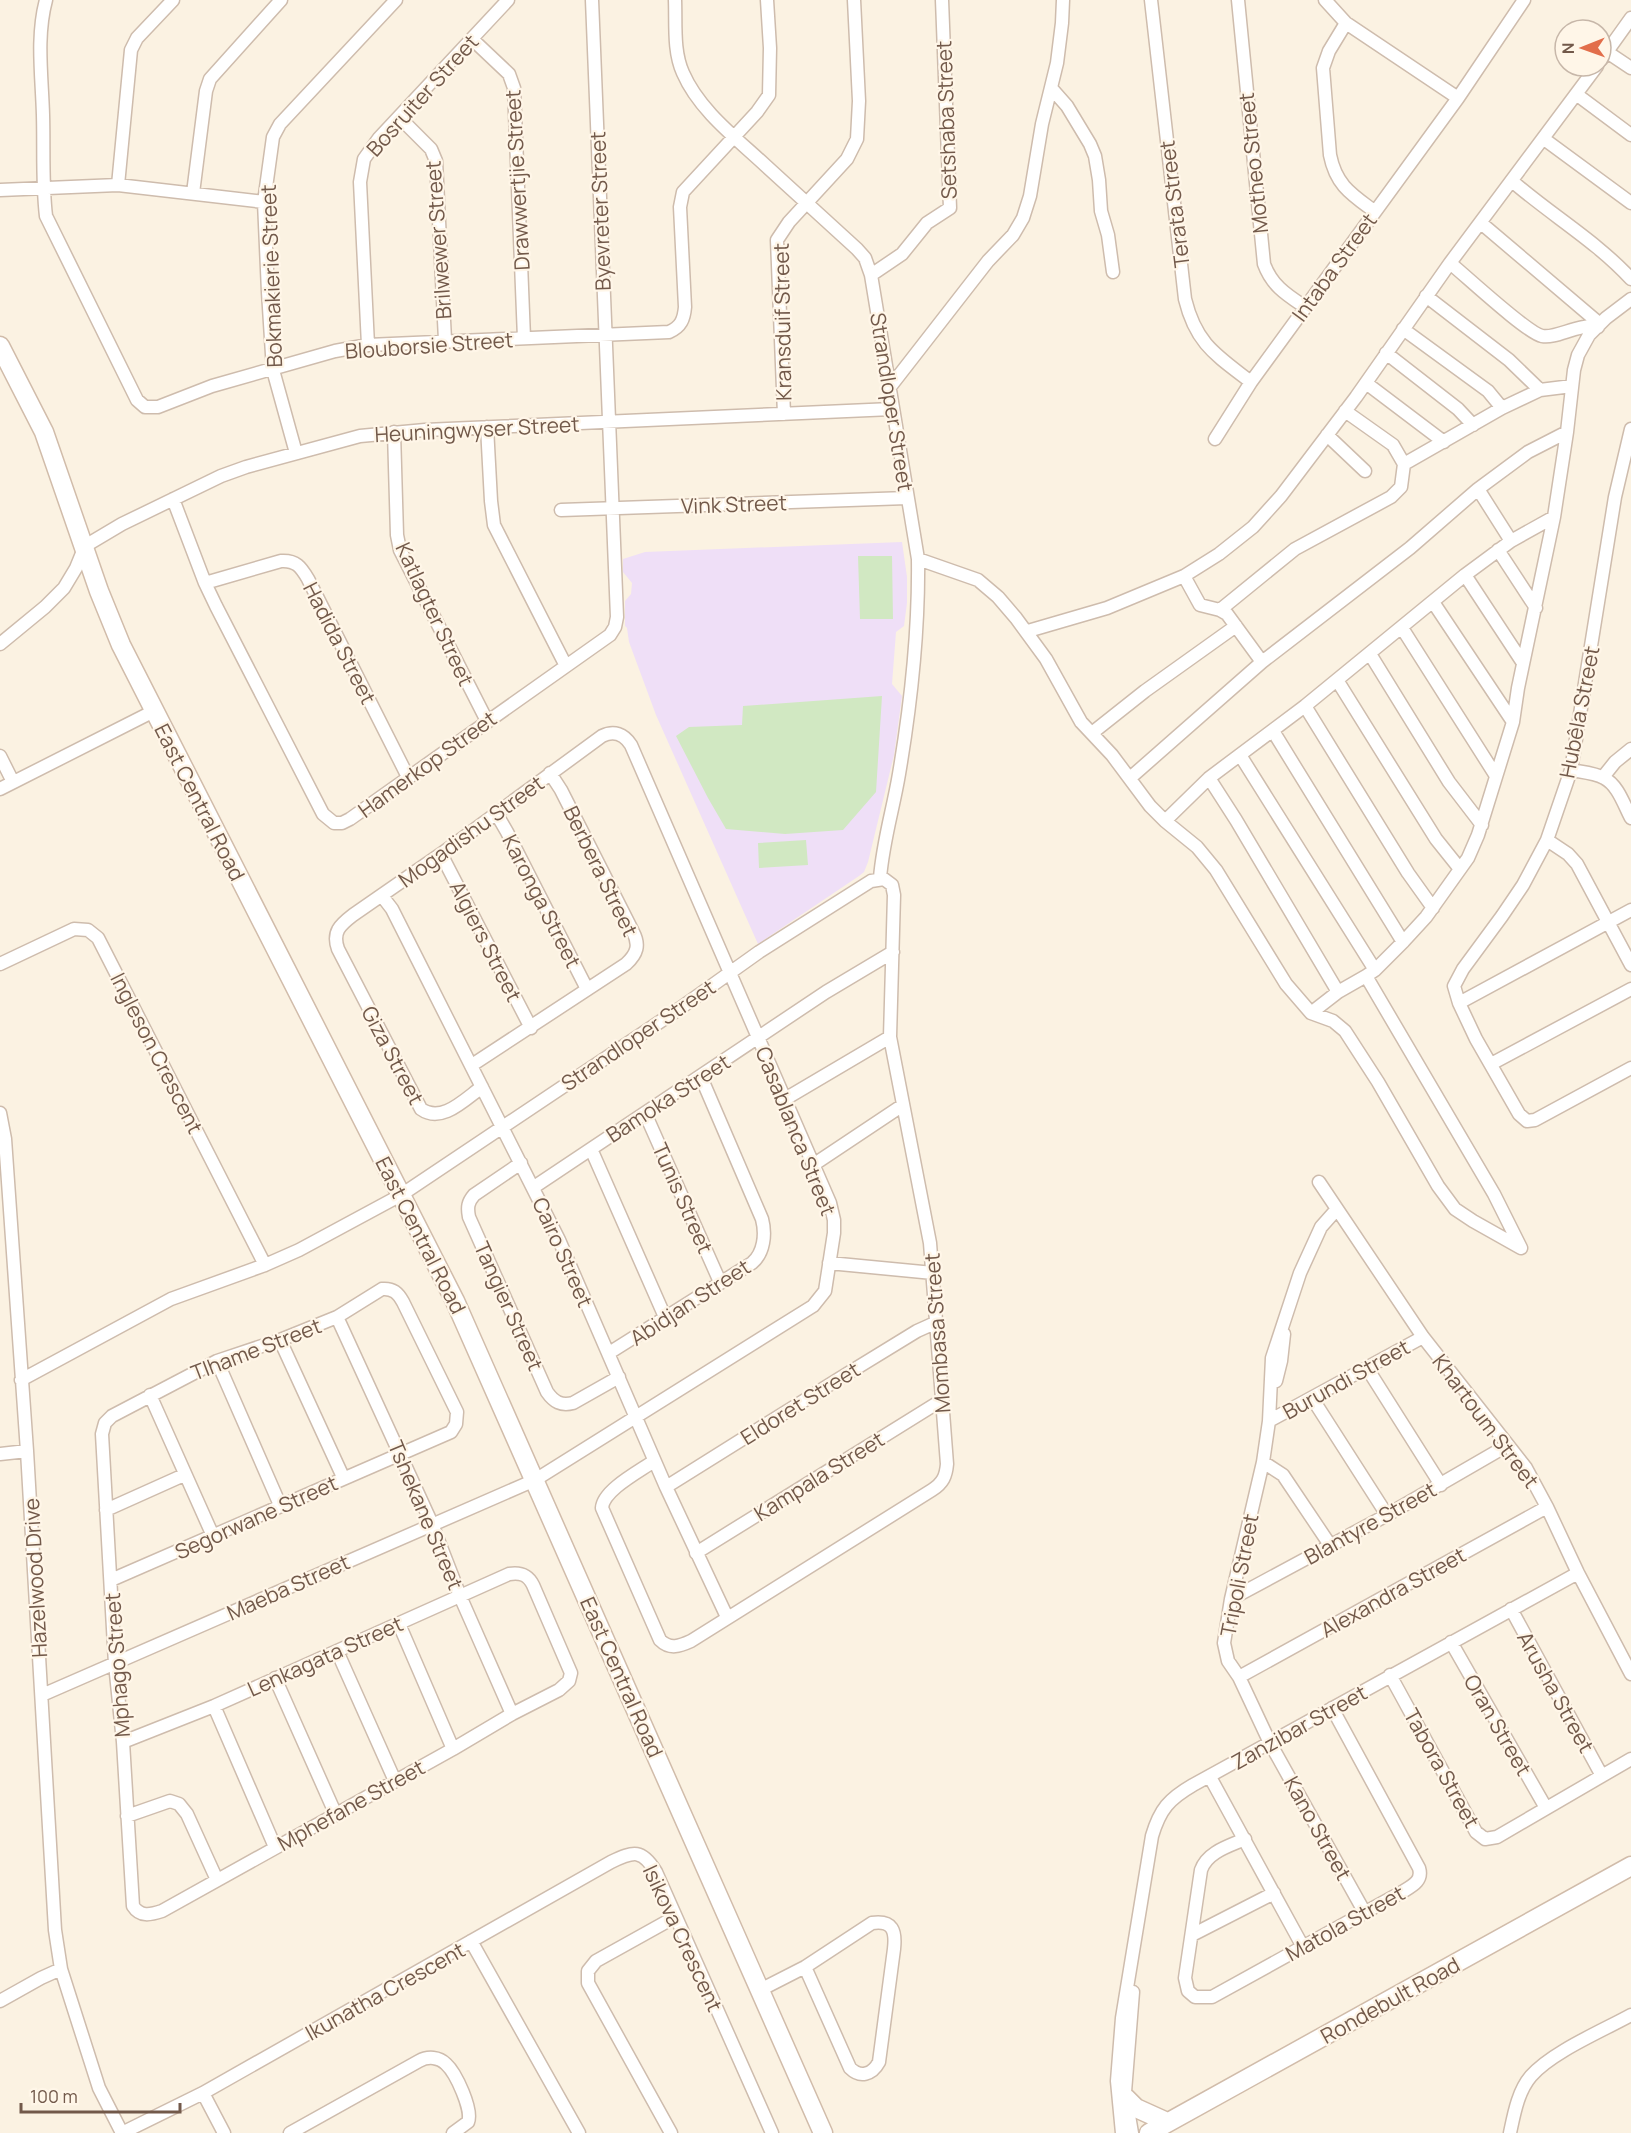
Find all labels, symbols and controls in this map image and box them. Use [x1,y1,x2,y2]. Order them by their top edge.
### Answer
north arrow [1553,18,1613,78]
street label: Bosruiter Street [360,28,484,162]
street label: Setshaba Street [929,40,963,200]
text: N [1557,42,1579,54]
street label: Drawwertjie Street [498,89,536,271]
street label: Motheo Street [1232,91,1274,235]
street label: Byevreter Street [583,131,617,291]
street label: Terata Street [1152,139,1196,269]
street label: Brilwewer Street [418,160,458,320]
street label: Bokmakierie Street [254,184,288,368]
street label: Intaba Street [1285,207,1383,327]
street label: Kransduif Street [767,243,797,401]
street label: Strandloper Street [864,311,920,493]
street label: Blouborsie Street [344,325,514,365]
street label: Heuningwyser Street [374,410,580,448]
street label: Vink Street [681,488,787,520]
street label: Katlagter Street [390,538,480,690]
street label: Hadida Street [297,577,383,709]
street label: Hubêla Street [1552,644,1606,780]
street label: Hamerkop Street [352,704,502,824]
street label: East Central Road [148,719,252,885]
street label: Mogadishu Street [393,769,549,893]
street label: Berbera Street [557,801,645,941]
street label: Karonga Street [496,829,588,973]
street label: Algiers Street [444,876,528,1006]
street label: Ingleson Crescent [104,968,210,1138]
street label: Strandloper Street [555,973,721,1097]
street label: Giza Street [355,1001,431,1109]
street label: Casablanca Street [749,1042,843,1220]
street label: Bamoka Street [601,1047,735,1149]
street label: Tunis Street [646,1138,720,1258]
street label: East Central Road [369,1152,473,1318]
street label: Cairo Street [526,1193,600,1311]
street label: Tangier Street [468,1237,550,1375]
street label: Mombasa Street [917,1252,957,1414]
street label: Abidjan Street [624,1253,756,1351]
street label: Tlhame Street [187,1311,325,1387]
street label: Burundi Street [1278,1333,1414,1425]
street label: Khartoum Street [1426,1348,1546,1494]
street label: Eldoret Street [735,1355,865,1451]
street label: Kampala Street [749,1425,889,1527]
street label: Tshekane Street [382,1436,470,1594]
street label: Segorwane Street [170,1469,342,1565]
street label: Blantyre Street [1299,1475,1441,1571]
street label: Hazelwood Drive [17,1497,53,1659]
street label: Tripoli Street [1213,1511,1265,1639]
street label: Alexandra Street [1315,1541,1471,1643]
street label: Maeba Street [222,1547,354,1627]
street label: Mphago Street [98,1592,136,1738]
street label: East Central Road [574,1592,670,1762]
street label: Lenkagata Street [243,1609,407,1703]
street label: Arusha Street [1511,1626,1601,1758]
street label: Oran Street [1458,1669,1538,1781]
street label: Zanzibar Street [1226,1678,1372,1776]
street label: Tabora Street [1398,1703,1486,1833]
street label: Mphefane Street [272,1753,430,1857]
street label: Kano Street [1278,1771,1358,1885]
street label: Isikova Crescent [637,1860,729,2016]
street label: Matola Street [1280,1879,1410,1967]
street label: Ikunatha Crescent [300,1935,470,2047]
street label: Rondebult Road [1315,1950,1465,2050]
scale bar [21,2076,180,2114]
text: 100 m [30,2084,78,2108]

